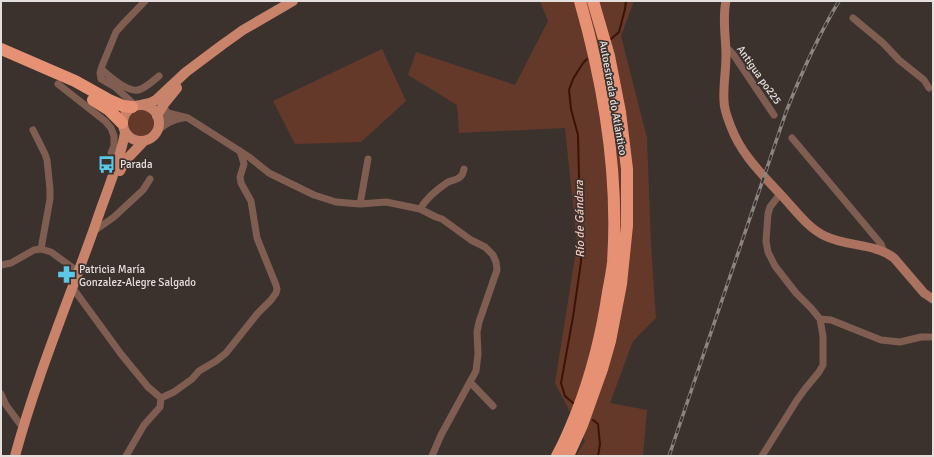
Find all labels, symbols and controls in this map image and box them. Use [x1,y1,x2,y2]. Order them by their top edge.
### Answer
street label: Autoestrada do Atlántico [596,39,630,157]
street label: Antigua po225 [734,43,784,107]
bus stop icon: Parada [97,154,117,174]
place label: Parada [120,158,153,171]
water label: Río de Gándara [572,179,588,258]
place label: Patricia María Gonzalez-Alegre Salgado [79,263,196,289]
pharmacy icon: Patricia María Gonzalez-Alegre Salgado [56,265,76,285]

